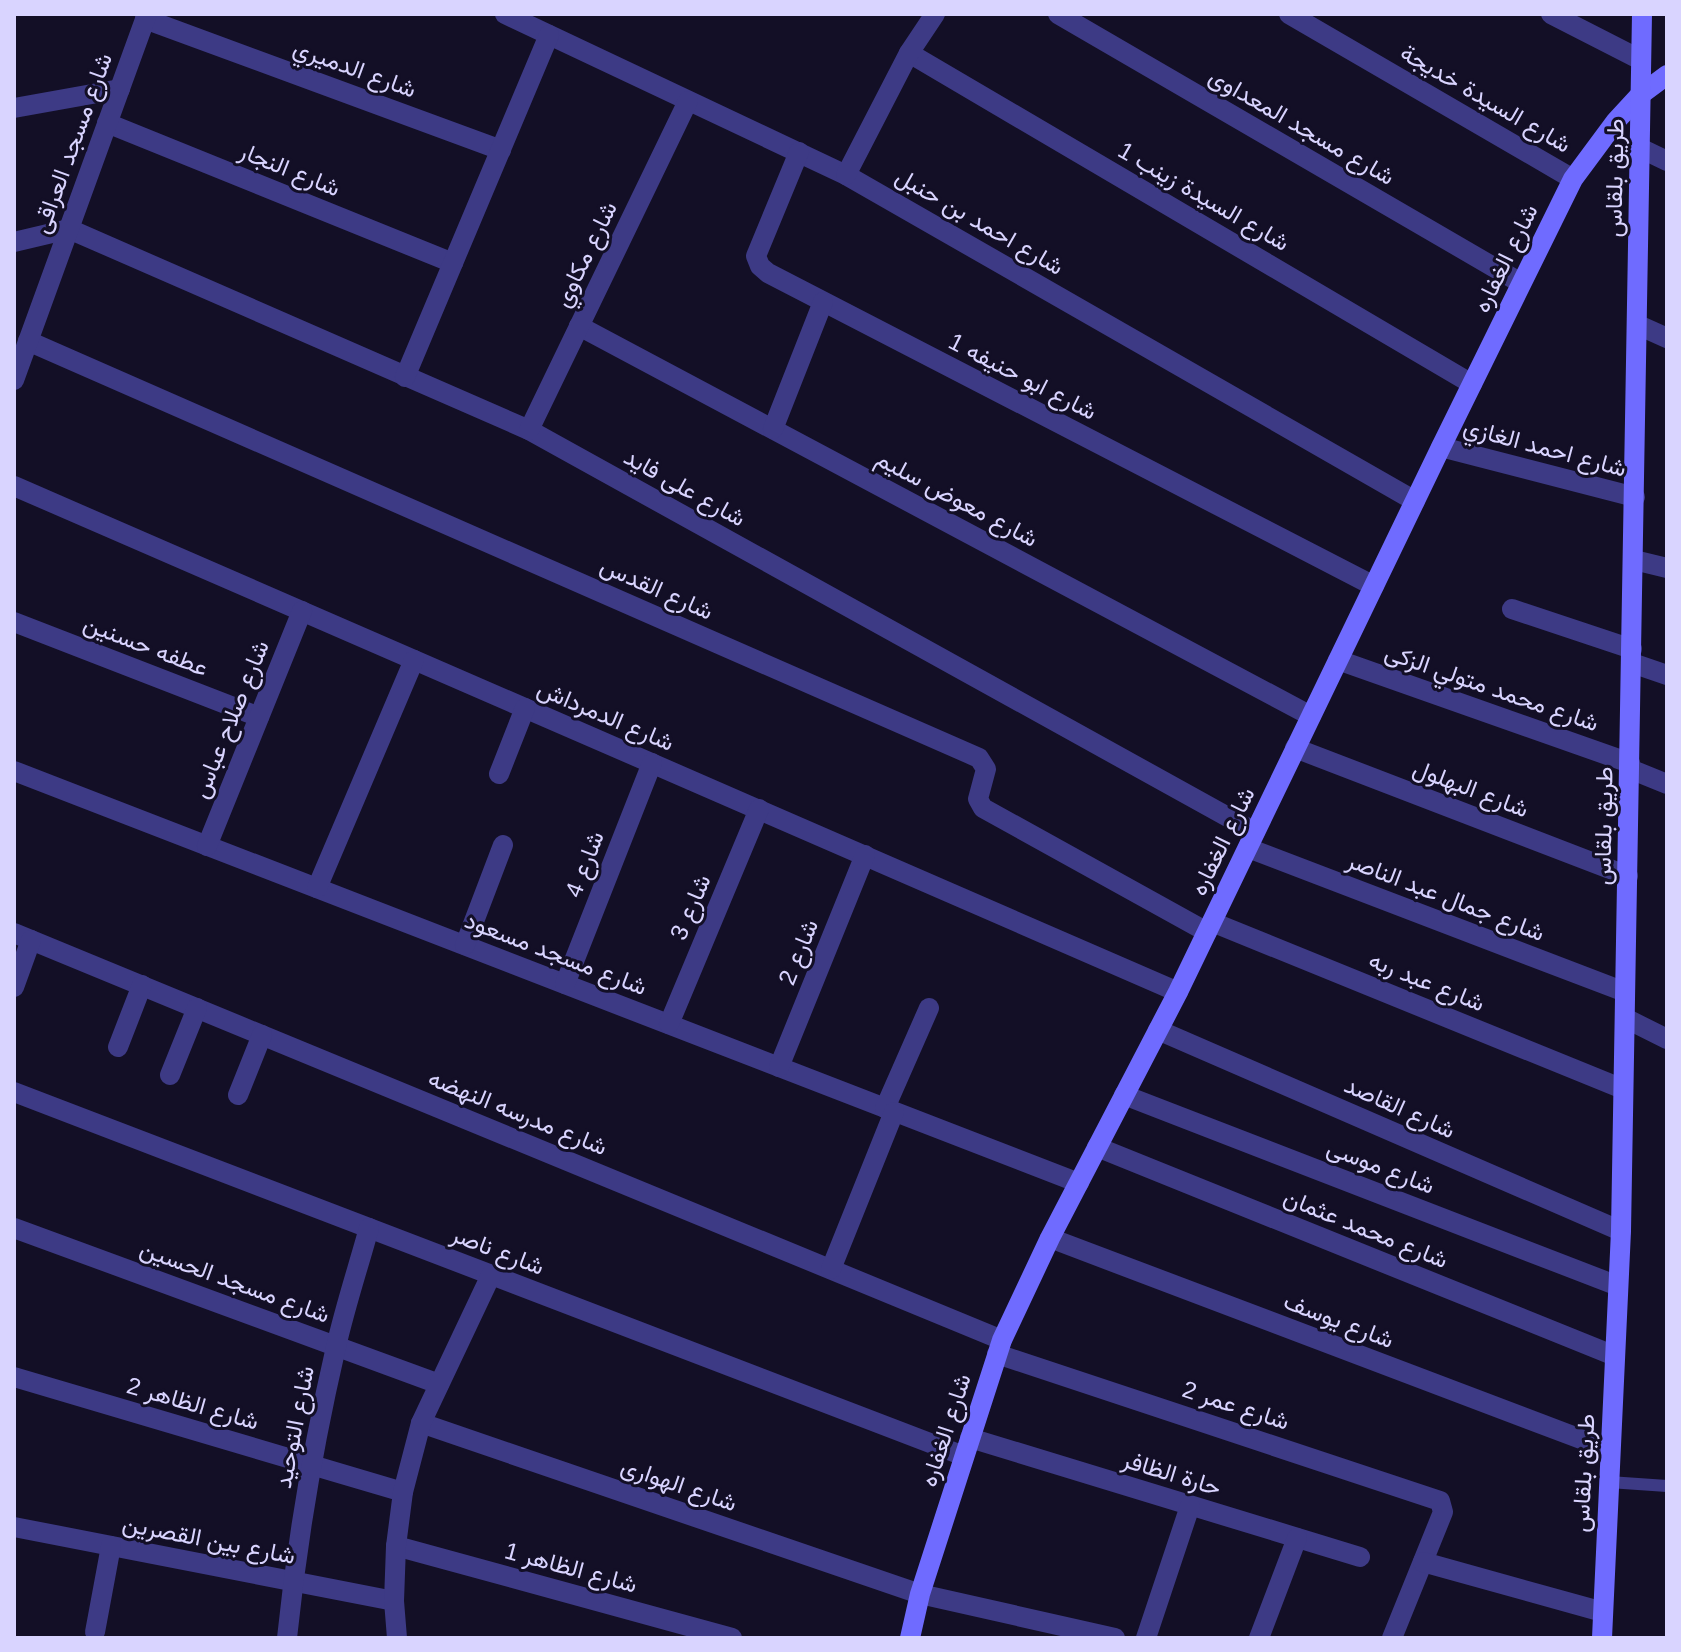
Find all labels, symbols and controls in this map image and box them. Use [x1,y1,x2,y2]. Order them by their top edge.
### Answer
street label: شارع الدميري [288,33,420,108]
street label: شارع السيدة خديجة [1395,38,1576,160]
street label: شارع مسجد العراقى [27,49,120,238]
street label: شارع مسجد المعداوى [1203,62,1400,193]
street label: طريق بلقاس [1599,118,1631,238]
street label: شارع النجار [234,136,344,204]
street label: شارع السيدة زينب 1 [1112,136,1294,259]
street label: شارع احمد بن حنبل [890,162,1069,283]
street label: شارع مكاوي [548,197,627,314]
street label: شارع الغفاره [1467,200,1545,318]
street label: شارع ابو حنيفه 1 [943,327,1101,428]
street label: شارع احمد الغازي [1459,412,1629,488]
street label: شارع على فايد [618,443,750,534]
street label: شارع معوض سليم [870,444,1042,555]
street label: شارع القدس [595,551,718,628]
street label: عطفه حسنين [80,609,212,682]
street label: شارع صلاح عباس [186,636,277,803]
street label: شارع محمد متولي الزكى [1380,638,1602,742]
street label: شارع الدمرداش [532,674,678,759]
street label: شارع البهلول [1408,754,1532,825]
street label: طريق بلقاس [1588,766,1620,886]
street label: شارع الغفاره [1184,783,1262,901]
street label: شارع 4 [559,827,612,902]
street label: شارع جمال عبد الناصر [1341,845,1549,949]
street label: شارع 3 [664,870,719,945]
street label: شارع مسجد مسعود [460,906,651,1003]
street label: شارع 2 [773,915,826,990]
street label: شارع عبد ربه [1364,946,1489,1019]
street label: شارع مدرسه النهضه [424,1064,611,1163]
street label: شارع القاصد [1339,1071,1460,1146]
street label: شارع موسى [1322,1133,1439,1202]
street label: شارع محمد عثمان [1279,1183,1452,1276]
street label: شارع ناصر [446,1220,548,1283]
street label: شارع مسجد الحسين [136,1234,333,1331]
street label: شارع يوسف [1279,1287,1398,1356]
street label: شارع التوحيد [269,1363,322,1491]
street label: شارع الغفاره [914,1370,979,1491]
street label: شارع الظاهر 2 [123,1371,262,1438]
street label: شارع عمر 2 [1178,1375,1293,1438]
street label: طريق بلقاس [1566,1413,1602,1533]
street label: حارة الظافر [1118,1445,1225,1503]
street label: شارع الهوارى [617,1452,740,1519]
street label: شارع بين القصرين [120,1509,298,1572]
street label: شارع الظاهر 1 [501,1536,640,1601]

